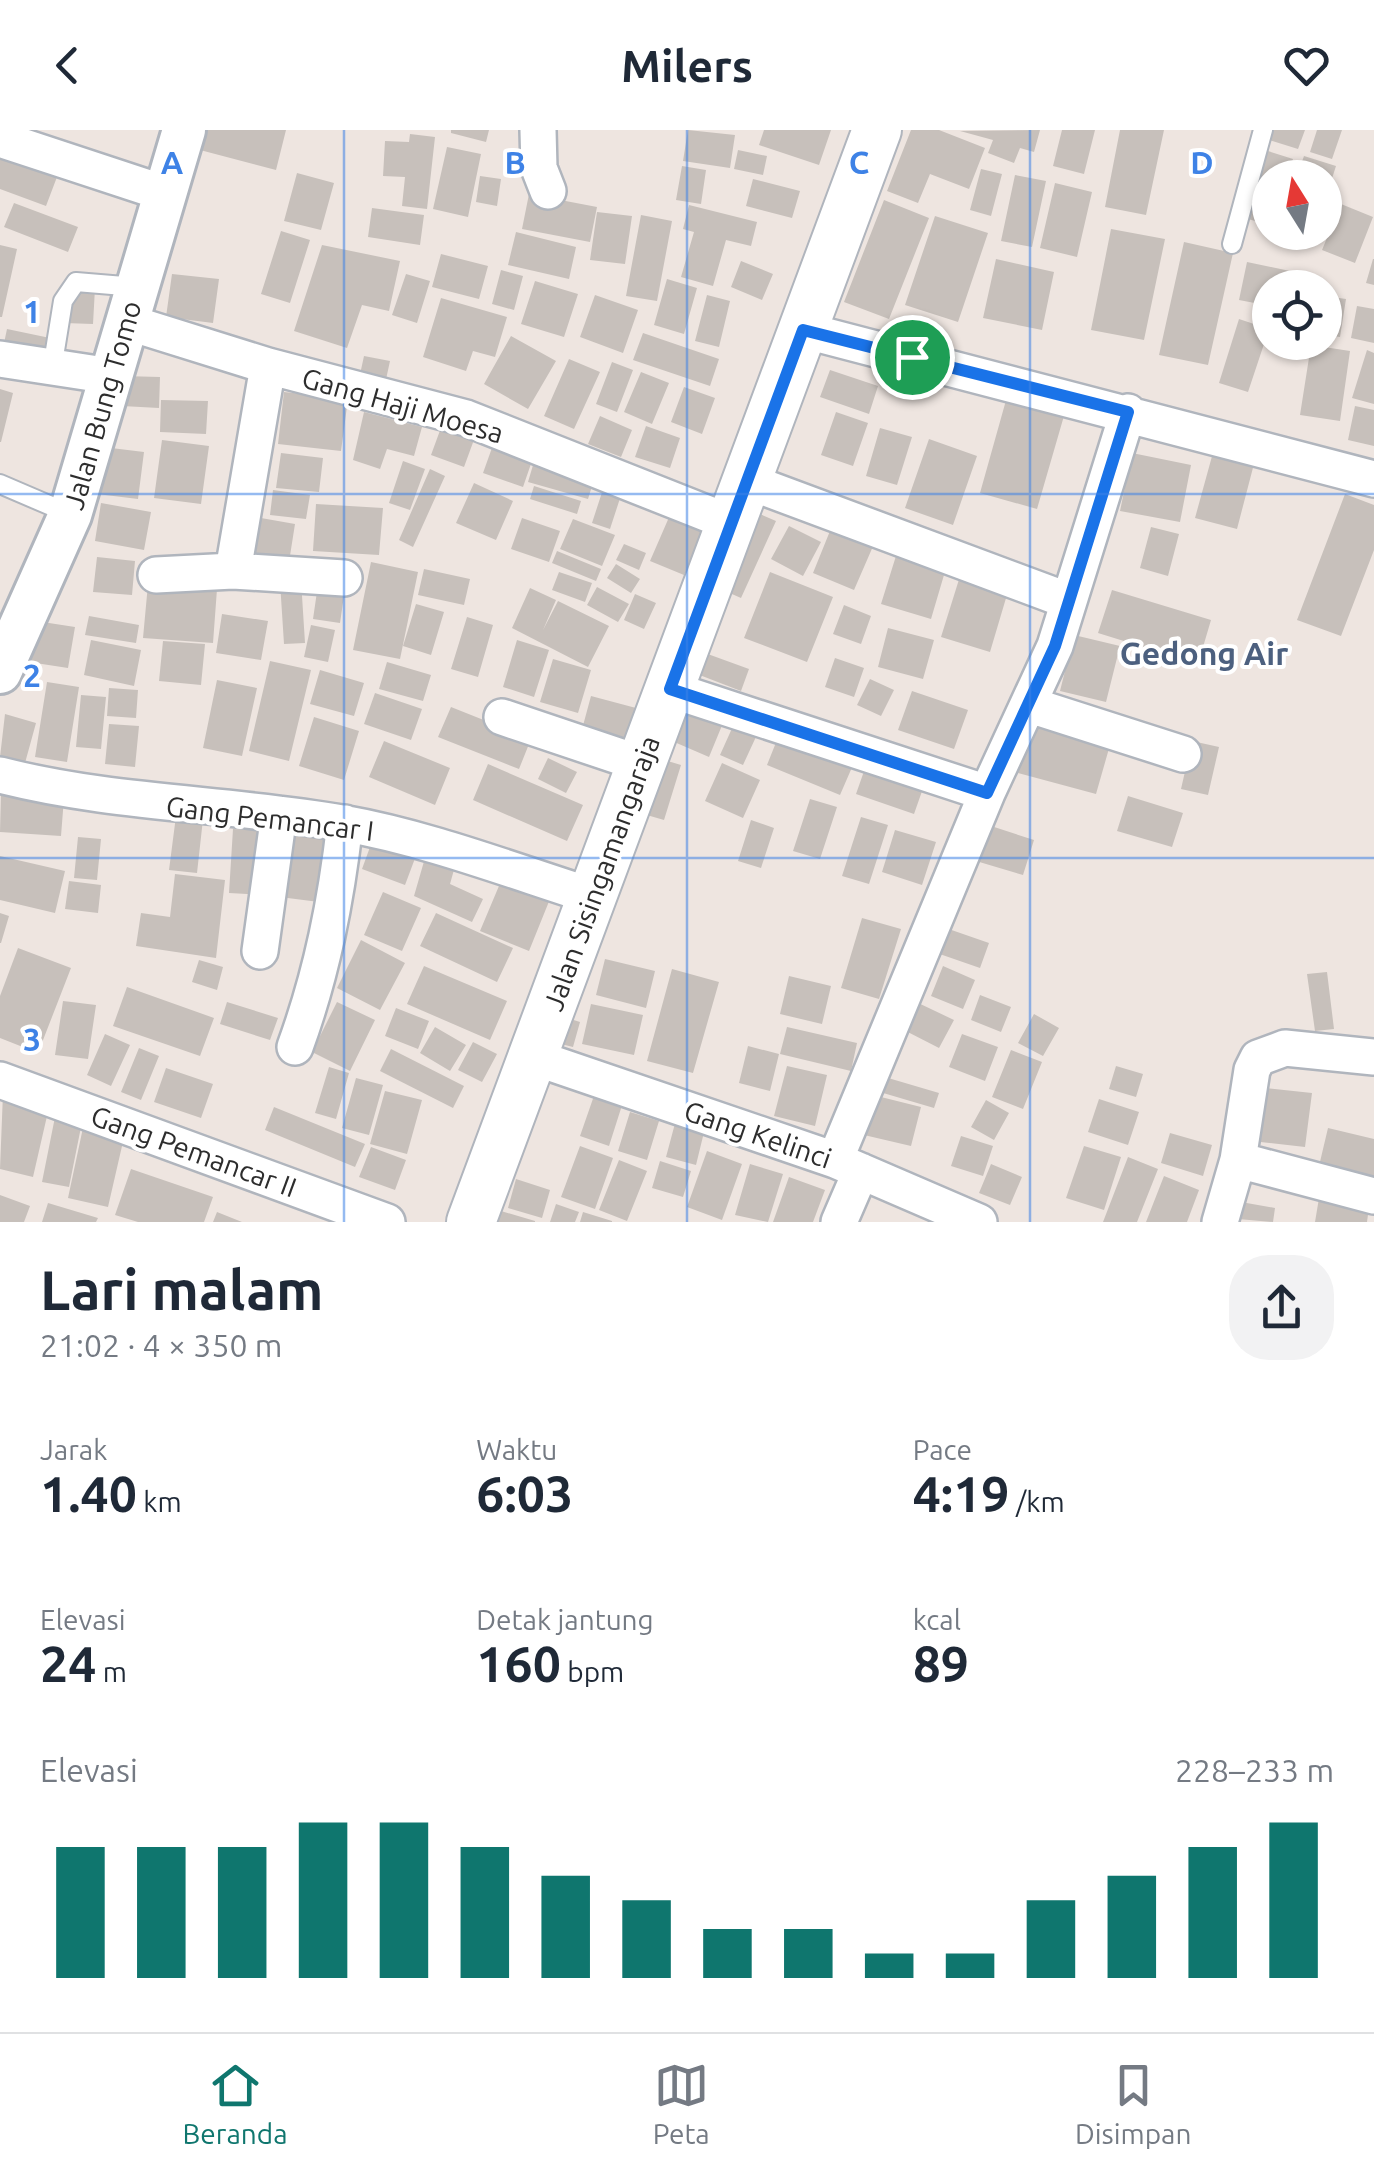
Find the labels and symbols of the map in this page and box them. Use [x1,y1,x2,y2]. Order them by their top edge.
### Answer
text: A [161,144,184,180]
text: B [504,144,526,180]
text: C [849,144,869,180]
text: D [1190,144,1214,180]
north arrow [1252,160,1342,250]
text: 1 [23,293,41,329]
street label: Jalan Bung Tomo [57,297,147,513]
pin [870,315,955,400]
street label: Gang Haji Moesa [299,361,507,449]
district label: Gedong Air [1120,635,1288,671]
text: 2 [23,657,41,693]
street label: Jalan Sisingamangaraja [537,731,665,1015]
street label: Gang Pemancar I [164,790,376,846]
text: 3 [23,1021,41,1057]
street label: Gang Kelinci [680,1094,836,1174]
street label: Gang Pemancar II [87,1099,301,1203]

